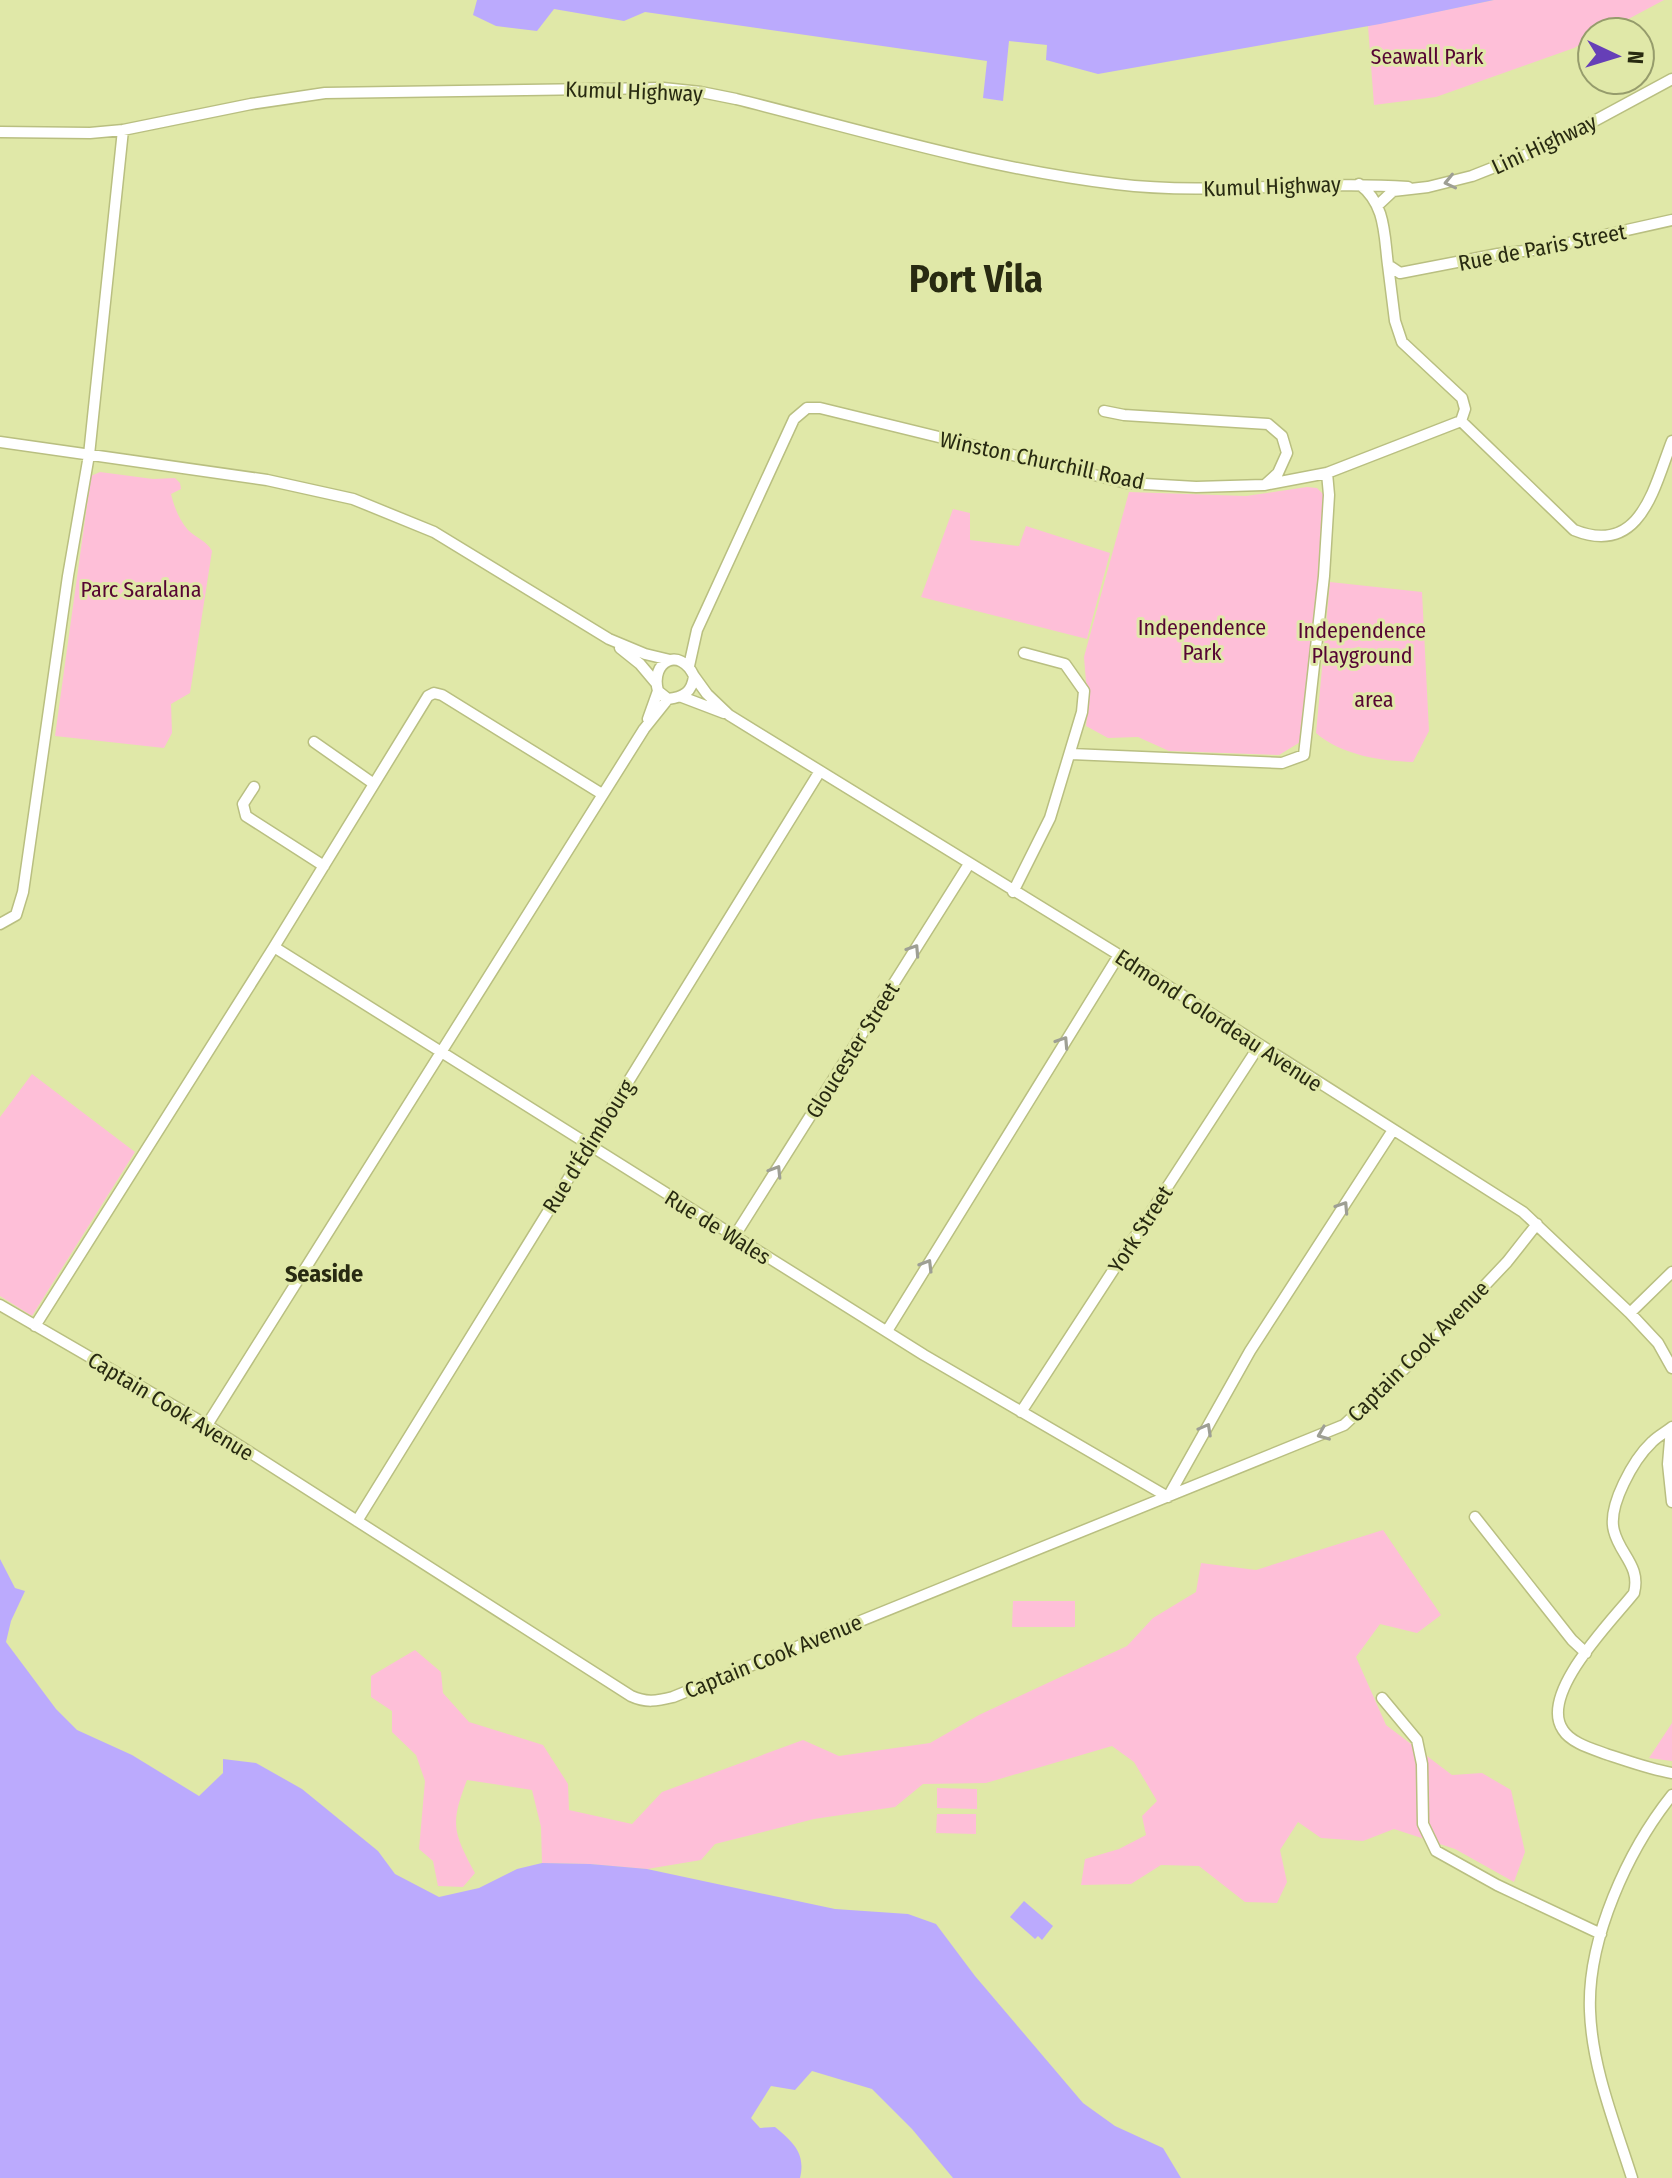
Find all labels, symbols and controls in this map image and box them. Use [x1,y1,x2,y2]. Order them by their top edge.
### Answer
north arrow [1576,16,1656,96]
park label: Seawall Park [1371,43,1484,70]
text: N [1622,50,1649,65]
street label: Kumul Highway [565,76,703,107]
street label: Lini Highway [1487,108,1601,181]
street label: Kumul Highway [1203,171,1341,202]
one-way arrow [1443,173,1457,190]
street label: Rue de Paris Street [1456,218,1629,277]
district label: Port Vila [909,256,1043,302]
street label: Winston Churchill Road [937,426,1147,495]
park label: Parc Saralana [81,576,201,603]
park label: Independence Park [1138,614,1266,666]
park label: Independence Playground [1298,617,1426,669]
park label: area [1354,686,1394,713]
street label: Edmond Colordeau Avenue [1110,943,1327,1097]
one-way arrow [904,945,919,959]
street label: Gloucester Street [800,977,905,1123]
one-way arrow [1053,1037,1068,1051]
street label: Rue d'Édimbourg [537,1074,641,1218]
one-way arrow [767,1165,782,1180]
street label: York Street [1102,1180,1179,1278]
street label: Rue de Wales [660,1184,776,1271]
one-way arrow [1333,1202,1348,1216]
one-way arrow [918,1259,933,1273]
district label: Seaside [285,1260,363,1288]
street label: Captain Cook Avenue [1342,1275,1495,1428]
street label: Captain Cook Avenue [83,1346,259,1467]
one-way arrow [1197,1422,1212,1437]
one-way arrow [1317,1424,1331,1441]
street label: Captain Cook Avenue [681,1609,866,1704]

